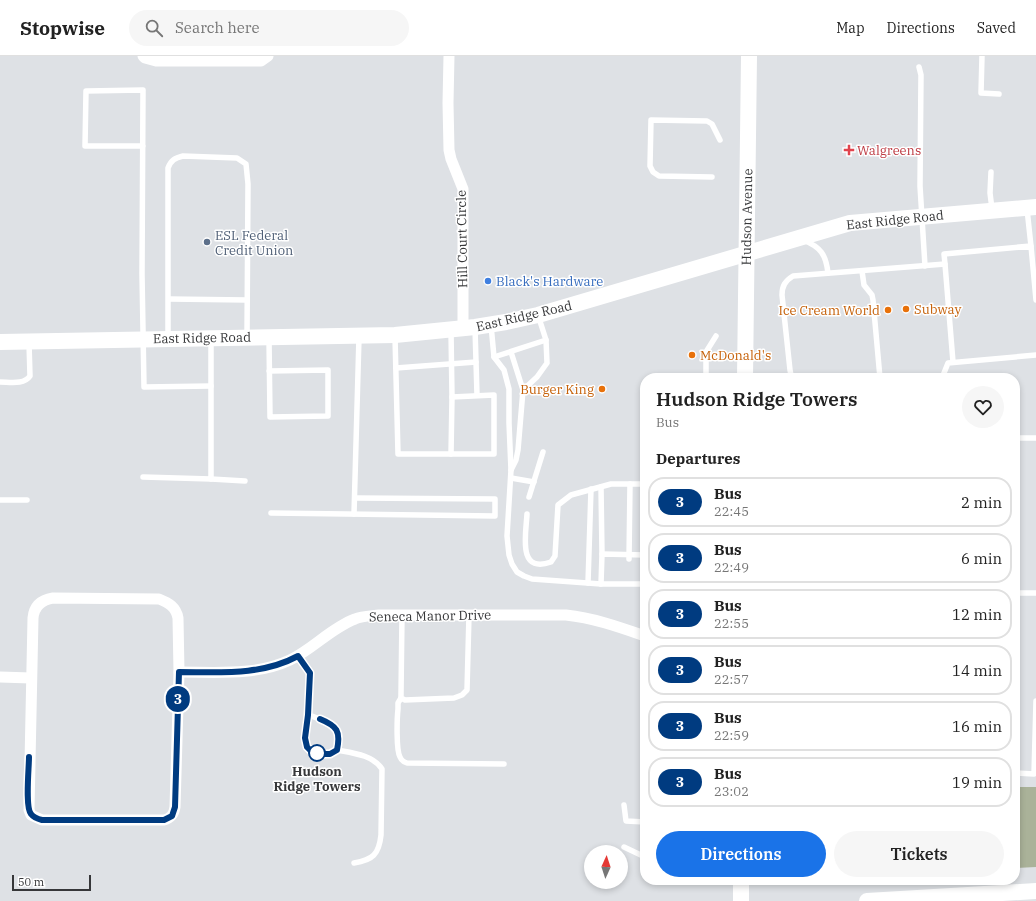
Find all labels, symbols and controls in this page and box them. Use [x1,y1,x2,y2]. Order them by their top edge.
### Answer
search box [129,10,409,46]
text: Stopwise [20,16,105,40]
icon: search [143,17,165,39]
text: Search here [175,18,259,37]
text: Map [836,19,865,37]
text: Directions [887,19,955,37]
text: Saved [977,19,1016,37]
place label: Walgreens [857,142,921,159]
marker: Walgreens [844,145,854,155]
street label: Hudson Avenue [738,168,756,266]
street label: Hill Court Circle [453,190,471,288]
street label: East Ridge Road [845,206,945,234]
place label: ESL Federal Credit Union [215,227,293,259]
marker: ESL Federal Credit Union [202,237,212,247]
place label: Black's Hardware [496,273,603,290]
marker: Black's Hardware [483,276,493,286]
street label: East Ridge Road [474,297,574,335]
place label: Subway [914,301,961,318]
place label: Ice Cream World [778,302,880,319]
marker: Subway [901,304,911,314]
marker: Ice Cream World [883,305,893,315]
street label: East Ridge Road [153,329,251,347]
place label: McDonald's [700,347,771,364]
marker: McDonald's [687,350,697,360]
place label: Burger King [520,381,594,398]
marker: Burger King [597,384,607,394]
button: heart [962,386,1004,428]
text: Hudson Ridge Towers [656,387,858,411]
text: Bus [656,414,679,431]
text: Departures [656,449,740,468]
text: Bus [714,484,742,503]
text: 3 [676,493,684,511]
text: 2 min [961,493,1002,512]
text: 22:45 [714,503,749,520]
text: Bus [714,540,742,559]
text: 3 [676,549,684,567]
text: 6 min [961,549,1002,568]
text: 22:49 [714,559,749,576]
text: Bus [714,596,742,615]
text: 3 [676,605,684,623]
text: 12 min [952,605,1002,624]
street label: Seneca Manor Drive [369,606,491,626]
text: 22:55 [714,615,749,632]
text: Bus [714,652,742,671]
text: 3 [676,661,684,679]
text: 14 min [952,661,1002,680]
text: 22:57 [714,671,749,688]
line badge: 3 [165,686,191,712]
text: 3 [174,690,182,708]
text: Bus [714,708,742,727]
text: 3 [676,717,684,735]
text: 16 min [952,717,1002,736]
text: 22:59 [714,727,749,744]
marker: Hudson Ridge Towers [308,744,326,762]
place label: Hudson Ridge Towers [273,763,361,795]
text: Bus [714,764,742,783]
text: 3 [676,773,684,791]
text: 19 min [952,773,1002,792]
text: 23:02 [714,783,749,800]
button: Directions [656,831,826,877]
button: Tickets [834,831,1004,877]
north arrow [584,845,628,889]
map controls [584,845,628,889]
scale bar [12,873,91,892]
text: 50 m [18,875,44,889]

